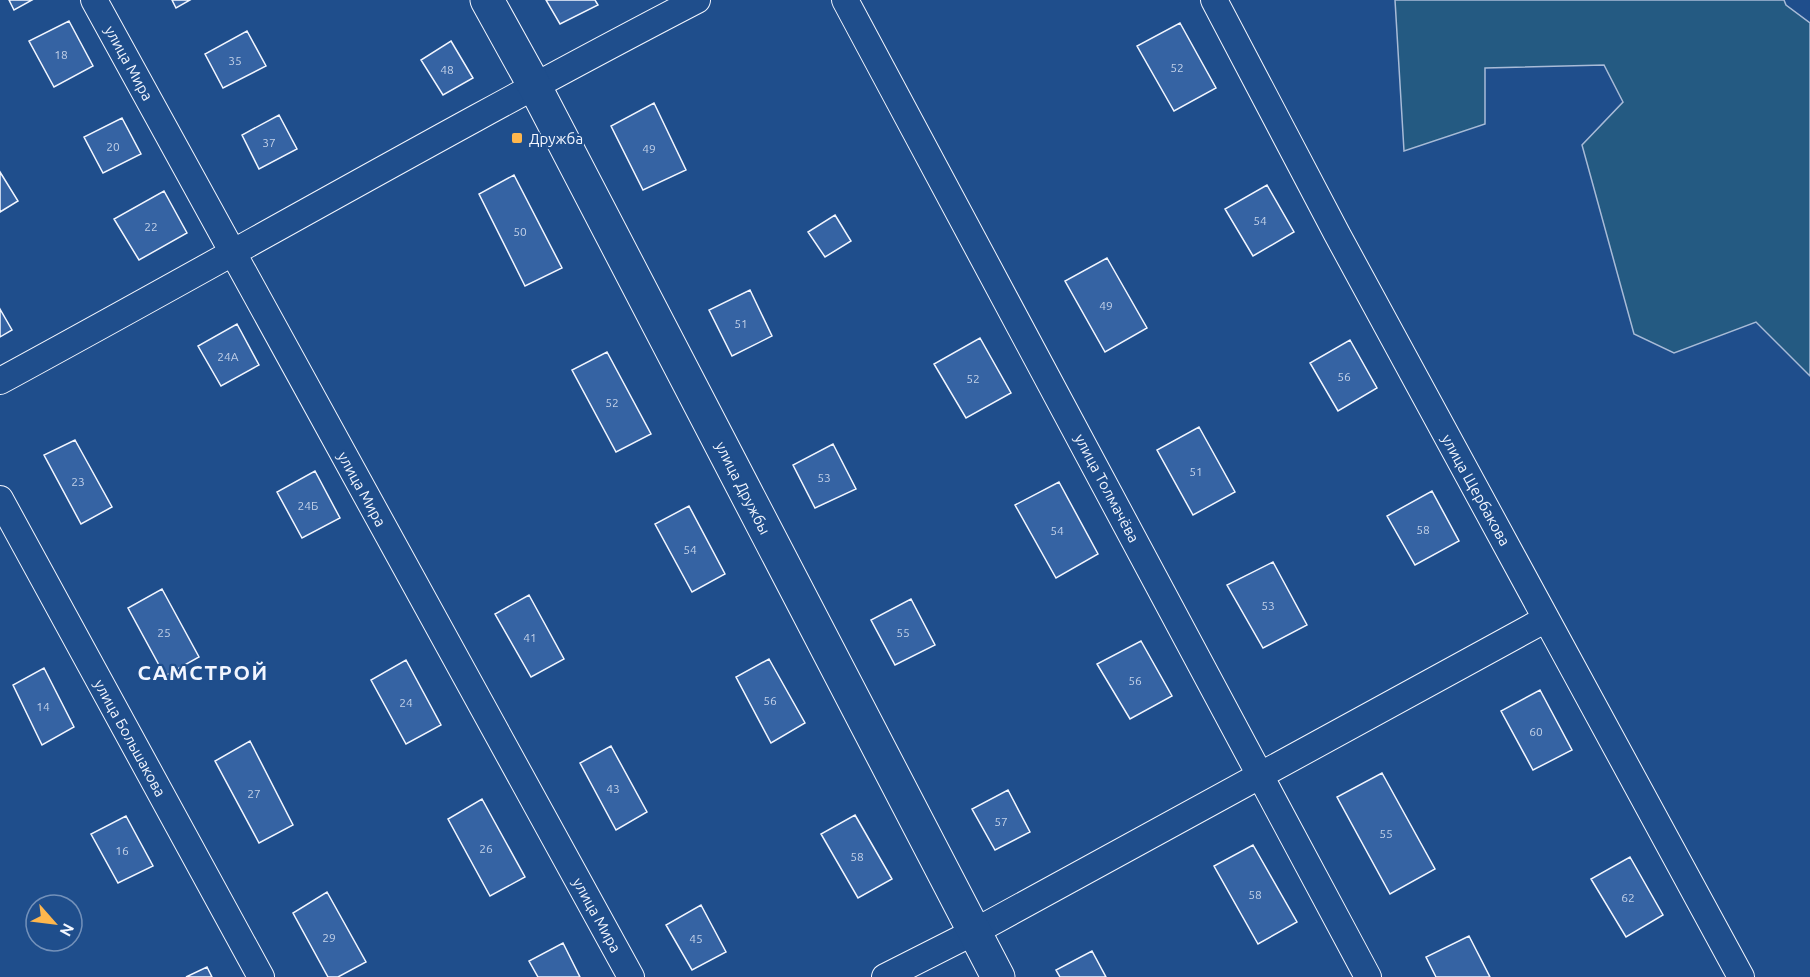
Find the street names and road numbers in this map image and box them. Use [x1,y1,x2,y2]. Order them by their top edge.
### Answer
street label: улица Мира [101,23,157,103]
street label: улица Толмачёва [1071,431,1143,545]
street label: улица Щербакова [1438,431,1514,549]
street label: улица Дружбы [712,439,774,537]
street label: улица Мира [334,449,390,529]
street label: улица Большакова [91,677,169,799]
street label: улица Мира [569,875,625,955]

